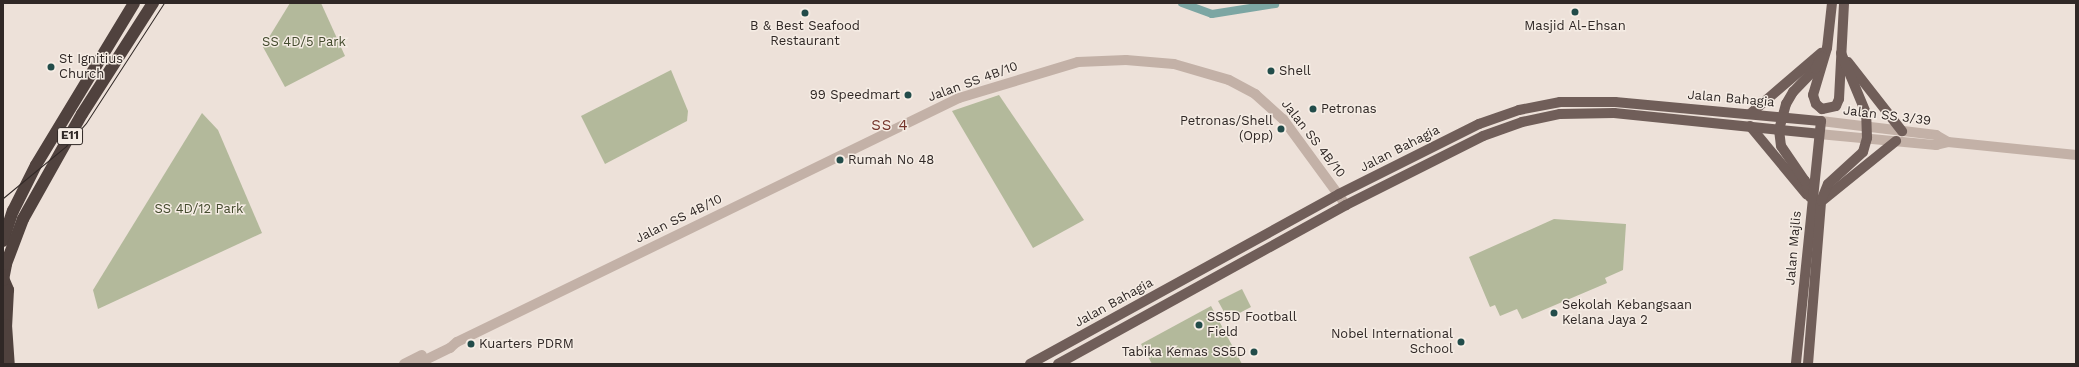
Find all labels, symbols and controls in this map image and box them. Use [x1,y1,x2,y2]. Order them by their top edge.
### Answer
marker: Masjid Al-Ehsan [1570,7,1580,17]
marker: B & Best Seafood Restaurant [800,8,810,18]
place label: Masjid Al-Ehsan [1524,18,1626,34]
place label: B & Best Seafood Restaurant [750,19,860,50]
park label: SS 4D/5 Park [262,34,346,50]
place label: St Ignitius Church [59,52,123,83]
street label: Jalan SS 4B/10 [926,58,1020,106]
marker: St Ignitius Church [46,62,56,72]
place label: Shell [1279,63,1311,79]
marker: Shell [1266,66,1276,76]
place label: 99 Speedmart [810,87,900,103]
street label: Jalan Bahagia [1687,87,1775,111]
marker: 99 Speedmart [903,90,913,100]
street label: Jalan SS 4B/10 [1278,97,1348,181]
place label: Petronas [1321,101,1377,117]
street label: Jalan SS 3/39 [1842,103,1932,129]
marker: Petronas [1308,104,1318,114]
place label: Petronas/Shell (Opp) [1180,114,1273,145]
district label: SS 4 [871,117,909,135]
street label: Jalan Bahagia [1358,122,1442,176]
marker: Petronas/Shell (Opp) [1276,124,1286,134]
road number: E11 [57,126,83,146]
place label: Rumah No 48 [848,152,934,168]
marker: Rumah No 48 [835,155,845,165]
street label: Jalan SS 4B/10 [633,191,725,247]
park label: SS 4D/12 Park [155,201,243,217]
street label: Jalan Majlis [1783,210,1805,286]
street label: Jalan Bahagia [1072,275,1156,331]
place label: Sekolah Kebangsaan Kelana Jaya 2 [1562,298,1692,329]
marker: Sekolah Kebangsaan Kelana Jaya 2 [1549,308,1559,318]
place label: SS5D Football Field [1207,310,1297,341]
marker: SS5D Football Field [1194,320,1204,330]
place label: Nobel International School [1330,327,1453,358]
place label: Kuarters PDRM [479,336,574,352]
marker: Nobel International School [1456,337,1466,347]
marker: Kuarters PDRM [466,339,476,349]
place label: Tabika Kemas SS5D [1121,344,1246,360]
marker: Tabika Kemas SS5D [1249,347,1259,357]

